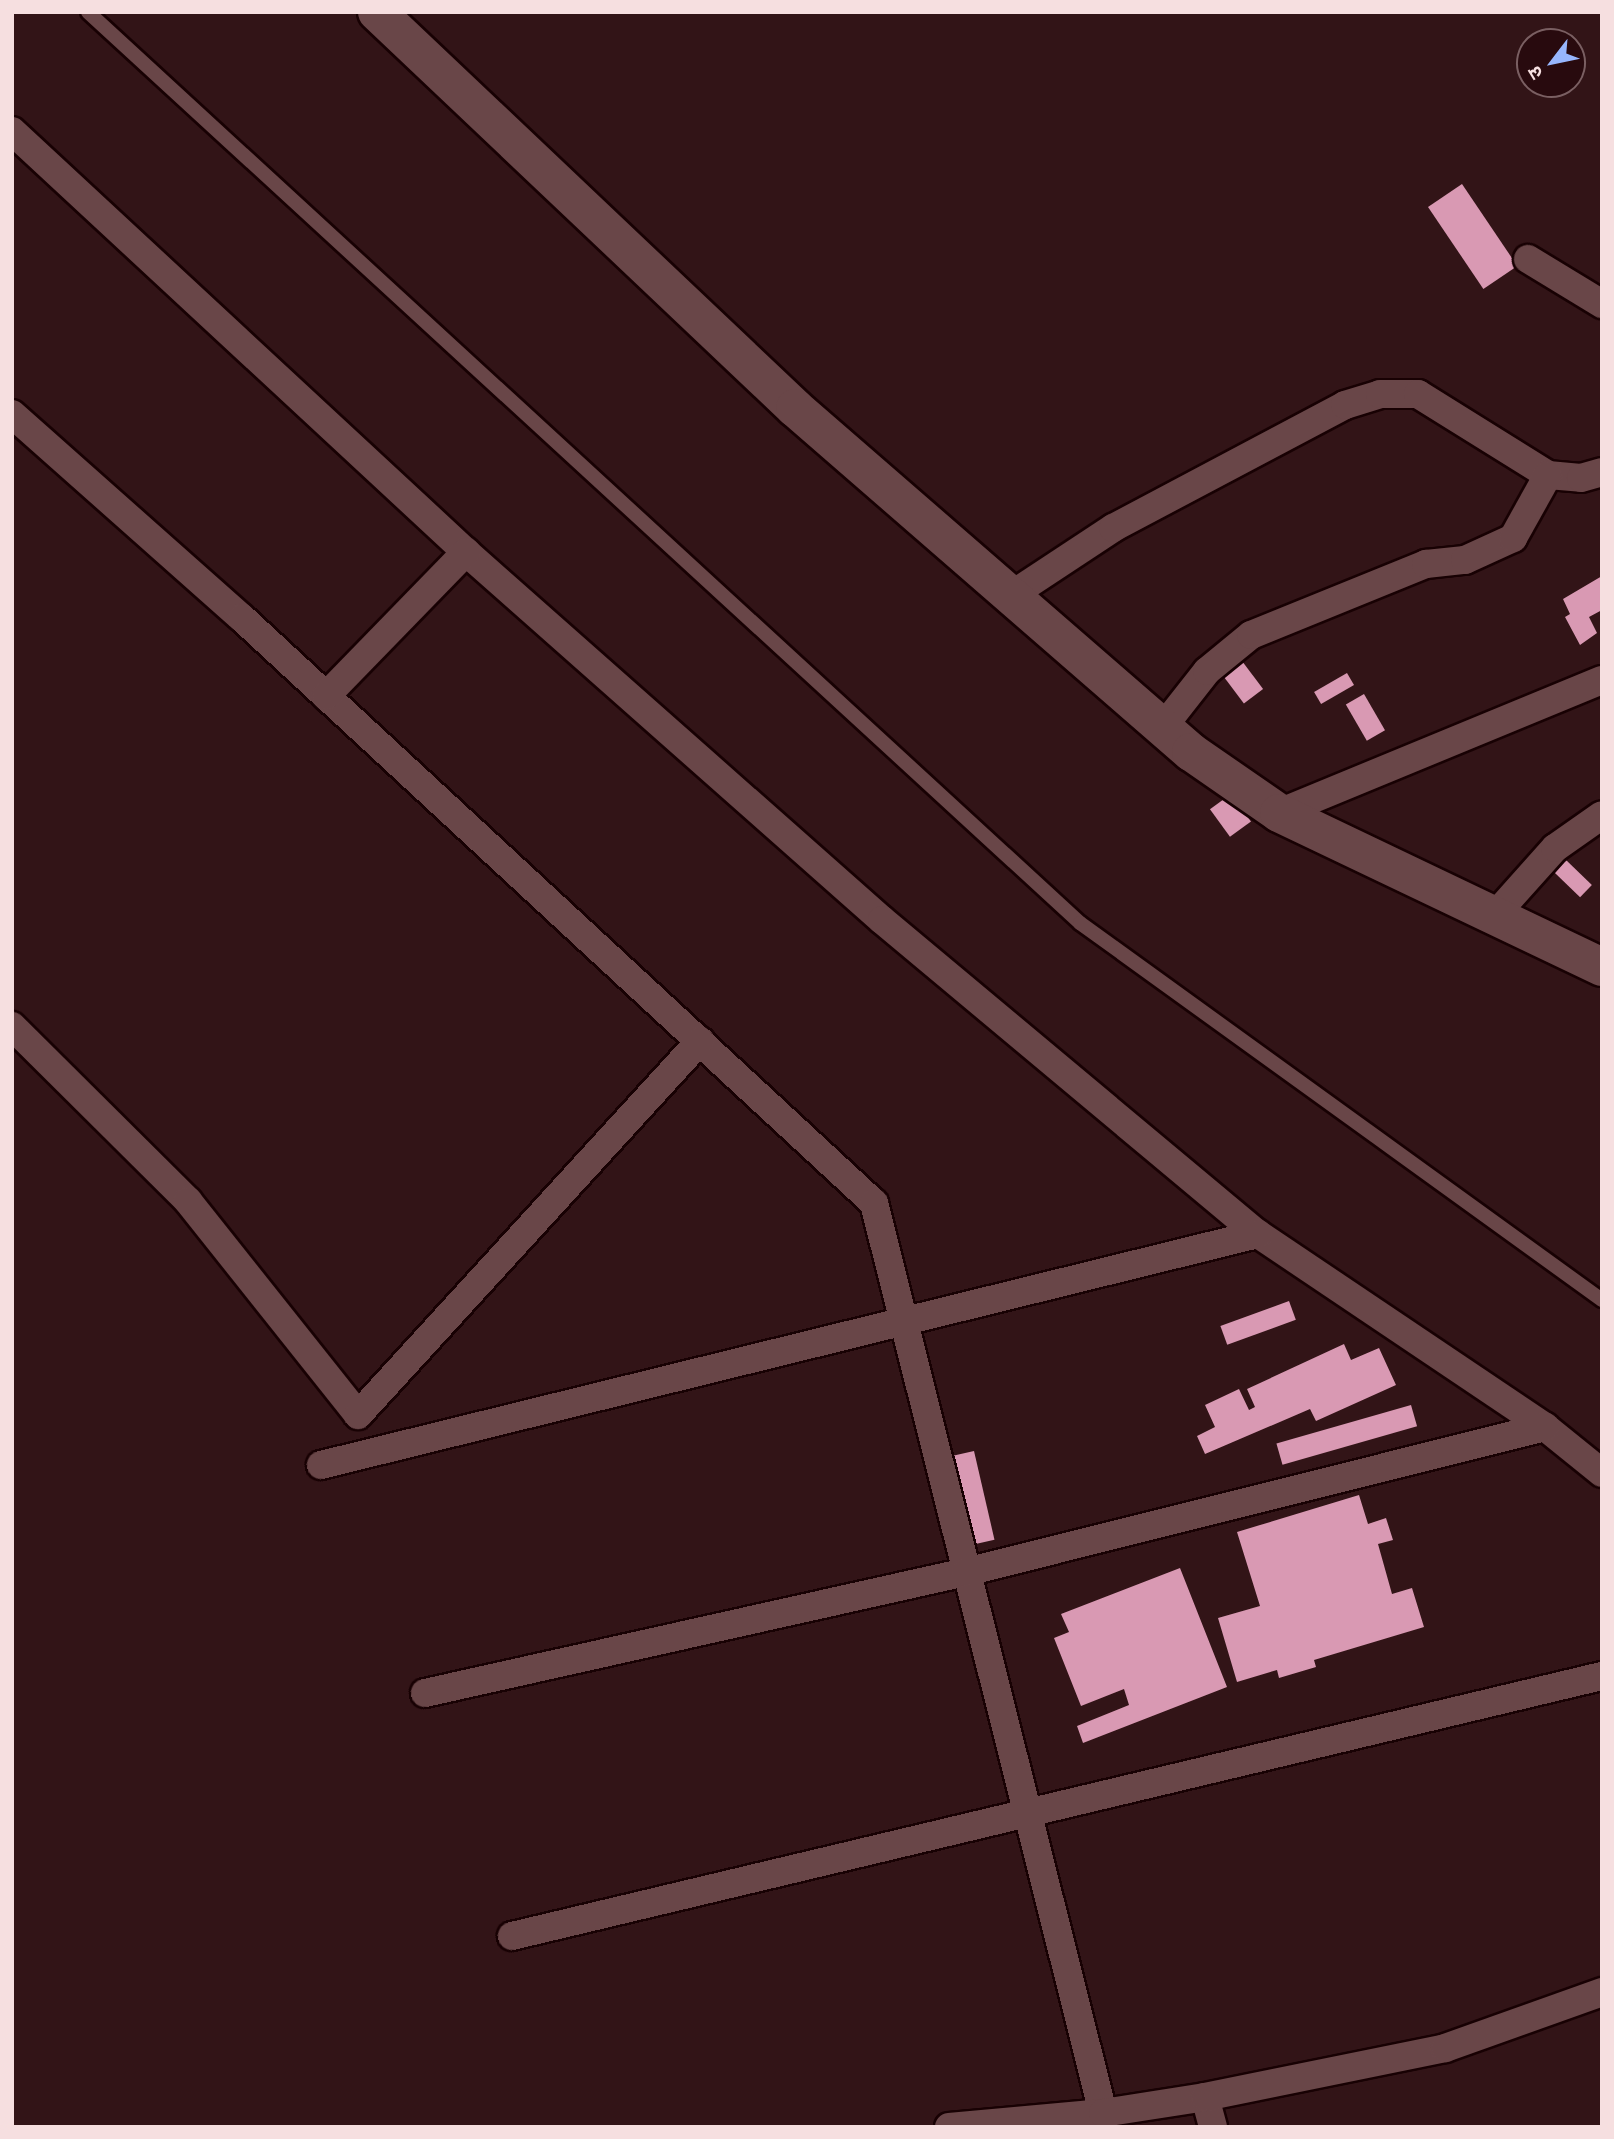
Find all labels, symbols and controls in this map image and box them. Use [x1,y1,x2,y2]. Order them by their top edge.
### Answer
north arrow [1516,28,1586,98]
text: उ [1522,62,1548,84]

